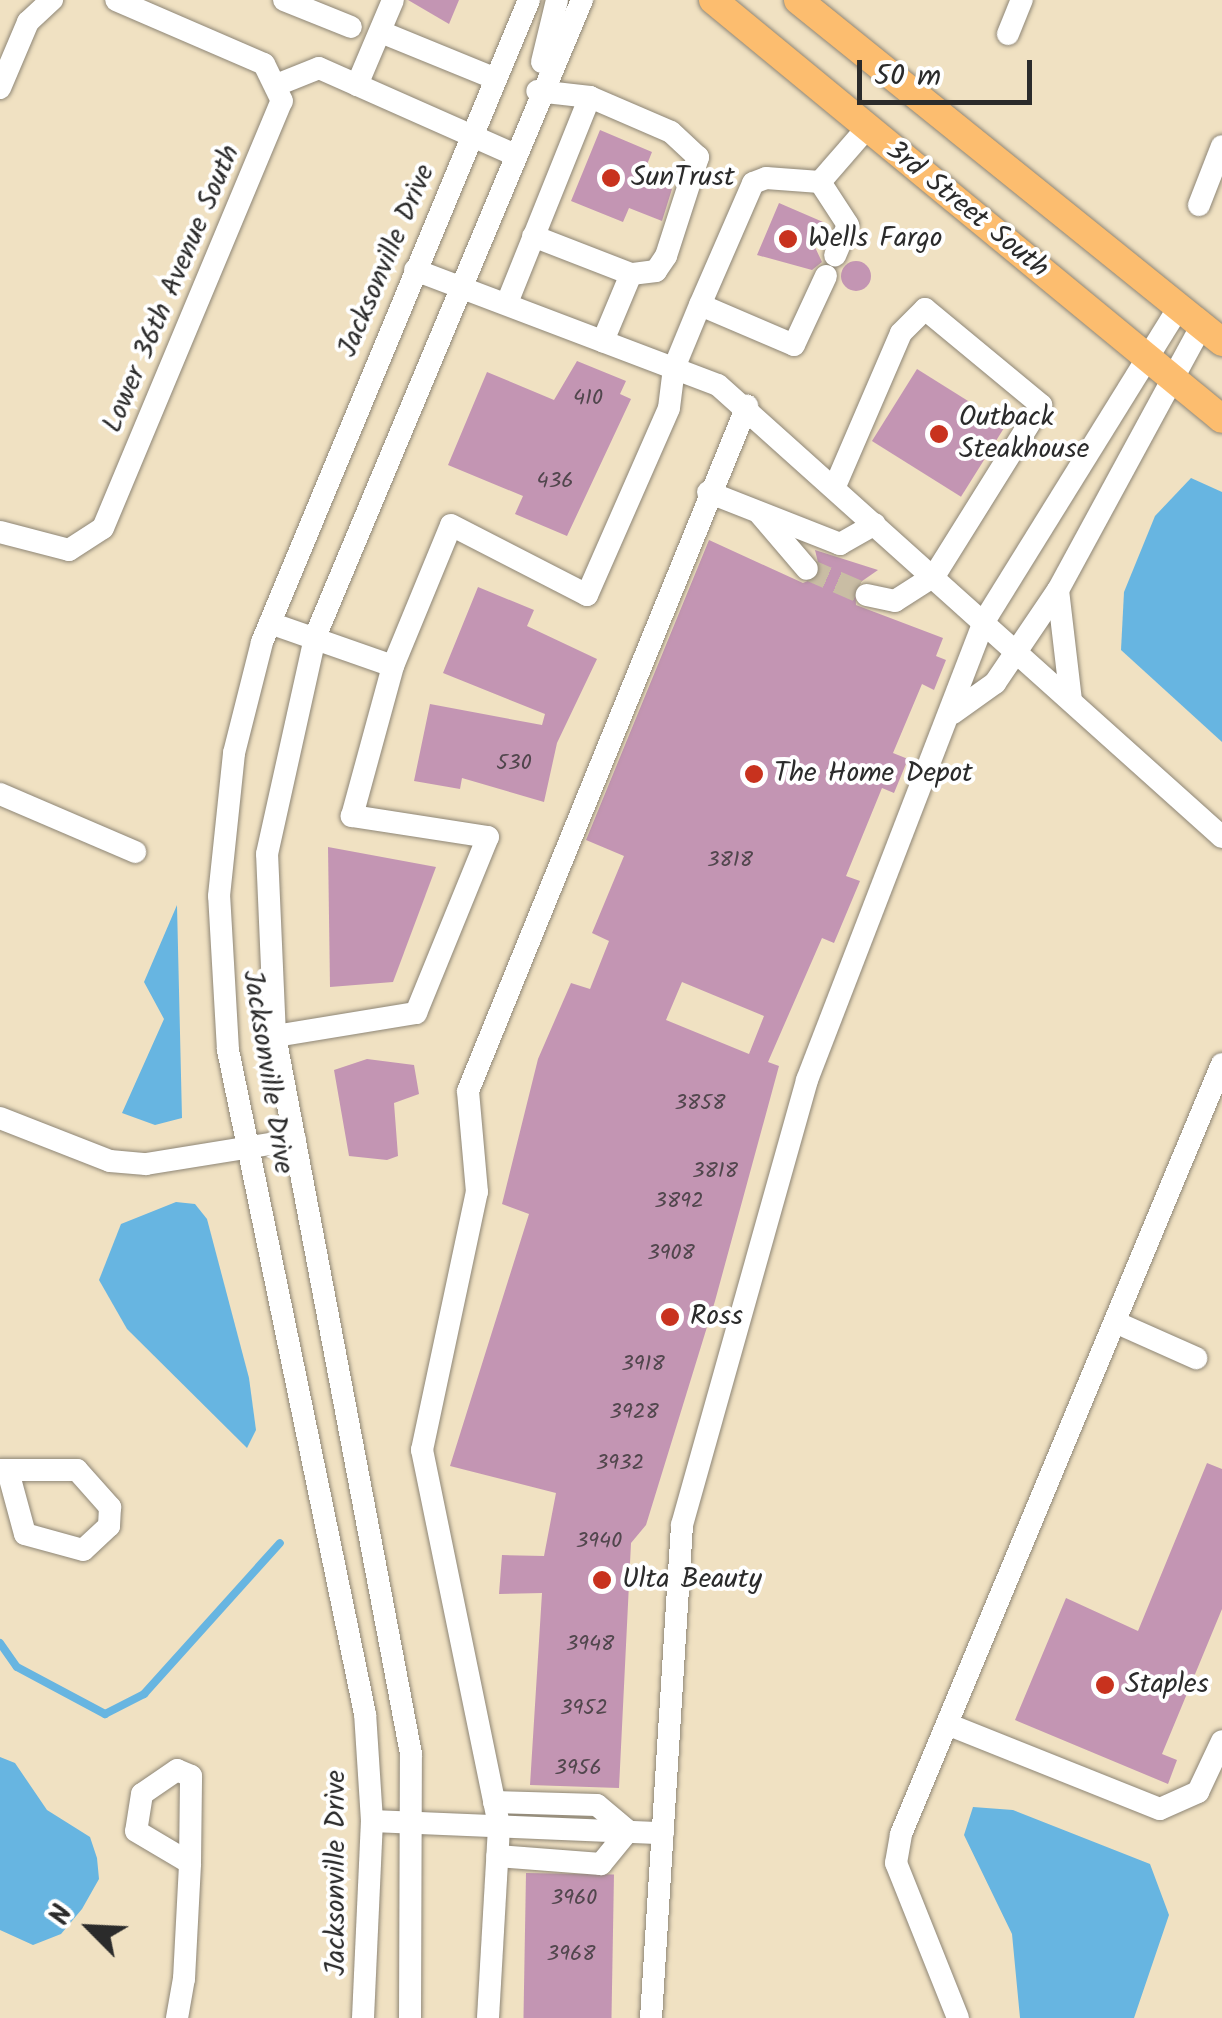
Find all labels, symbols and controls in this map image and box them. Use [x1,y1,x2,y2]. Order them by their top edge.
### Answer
scale bar [862,40,1037,102]
text: 50 m [874,53,941,101]
street label: 3rd Street South [879,134,1055,286]
street label: Lower 36th Avenue South [96,140,248,438]
street label: Jacksonville Drive [331,160,443,362]
place label: SunTrust [631,161,735,195]
marker: SunTrust [600,167,622,189]
place label: Wells Fargo [808,222,942,256]
marker: Wells Fargo [777,228,799,250]
house number: 410 [573,386,603,412]
place label: Outback Steakhouse [959,401,1089,467]
marker: Outback Steakhouse [928,423,950,445]
house number: 436 [537,469,573,495]
house number: 530 [496,751,532,777]
place label: The Home Depot [774,757,973,791]
marker: The Home Depot [743,763,765,785]
house number: 3818 [707,848,753,874]
street label: Jacksonville Drive [234,968,300,1176]
house number: 3858 [675,1091,725,1117]
house number: 3818 [692,1159,738,1185]
house number: 3892 [654,1189,704,1215]
house number: 3908 [647,1241,695,1267]
place label: Ross [690,1300,743,1334]
marker: Ross [659,1306,681,1328]
house number: 3918 [621,1352,665,1378]
house number: 3928 [609,1400,659,1426]
house number: 3932 [596,1451,644,1477]
house number: 3940 [576,1529,622,1555]
place label: Ulta Beauty [622,1563,762,1597]
marker: Ulta Beauty [591,1569,613,1591]
house number: 3948 [566,1632,614,1658]
place label: Staples [1125,1668,1209,1702]
marker: Staples [1094,1674,1116,1696]
house number: 3952 [560,1696,608,1722]
house number: 3956 [554,1756,602,1782]
street label: Jacksonville Drive [320,1770,354,1976]
north arrow [40,1878,140,1978]
house number: 3960 [551,1886,597,1912]
text: N [38,1898,86,1933]
house number: 3968 [547,1942,595,1968]

